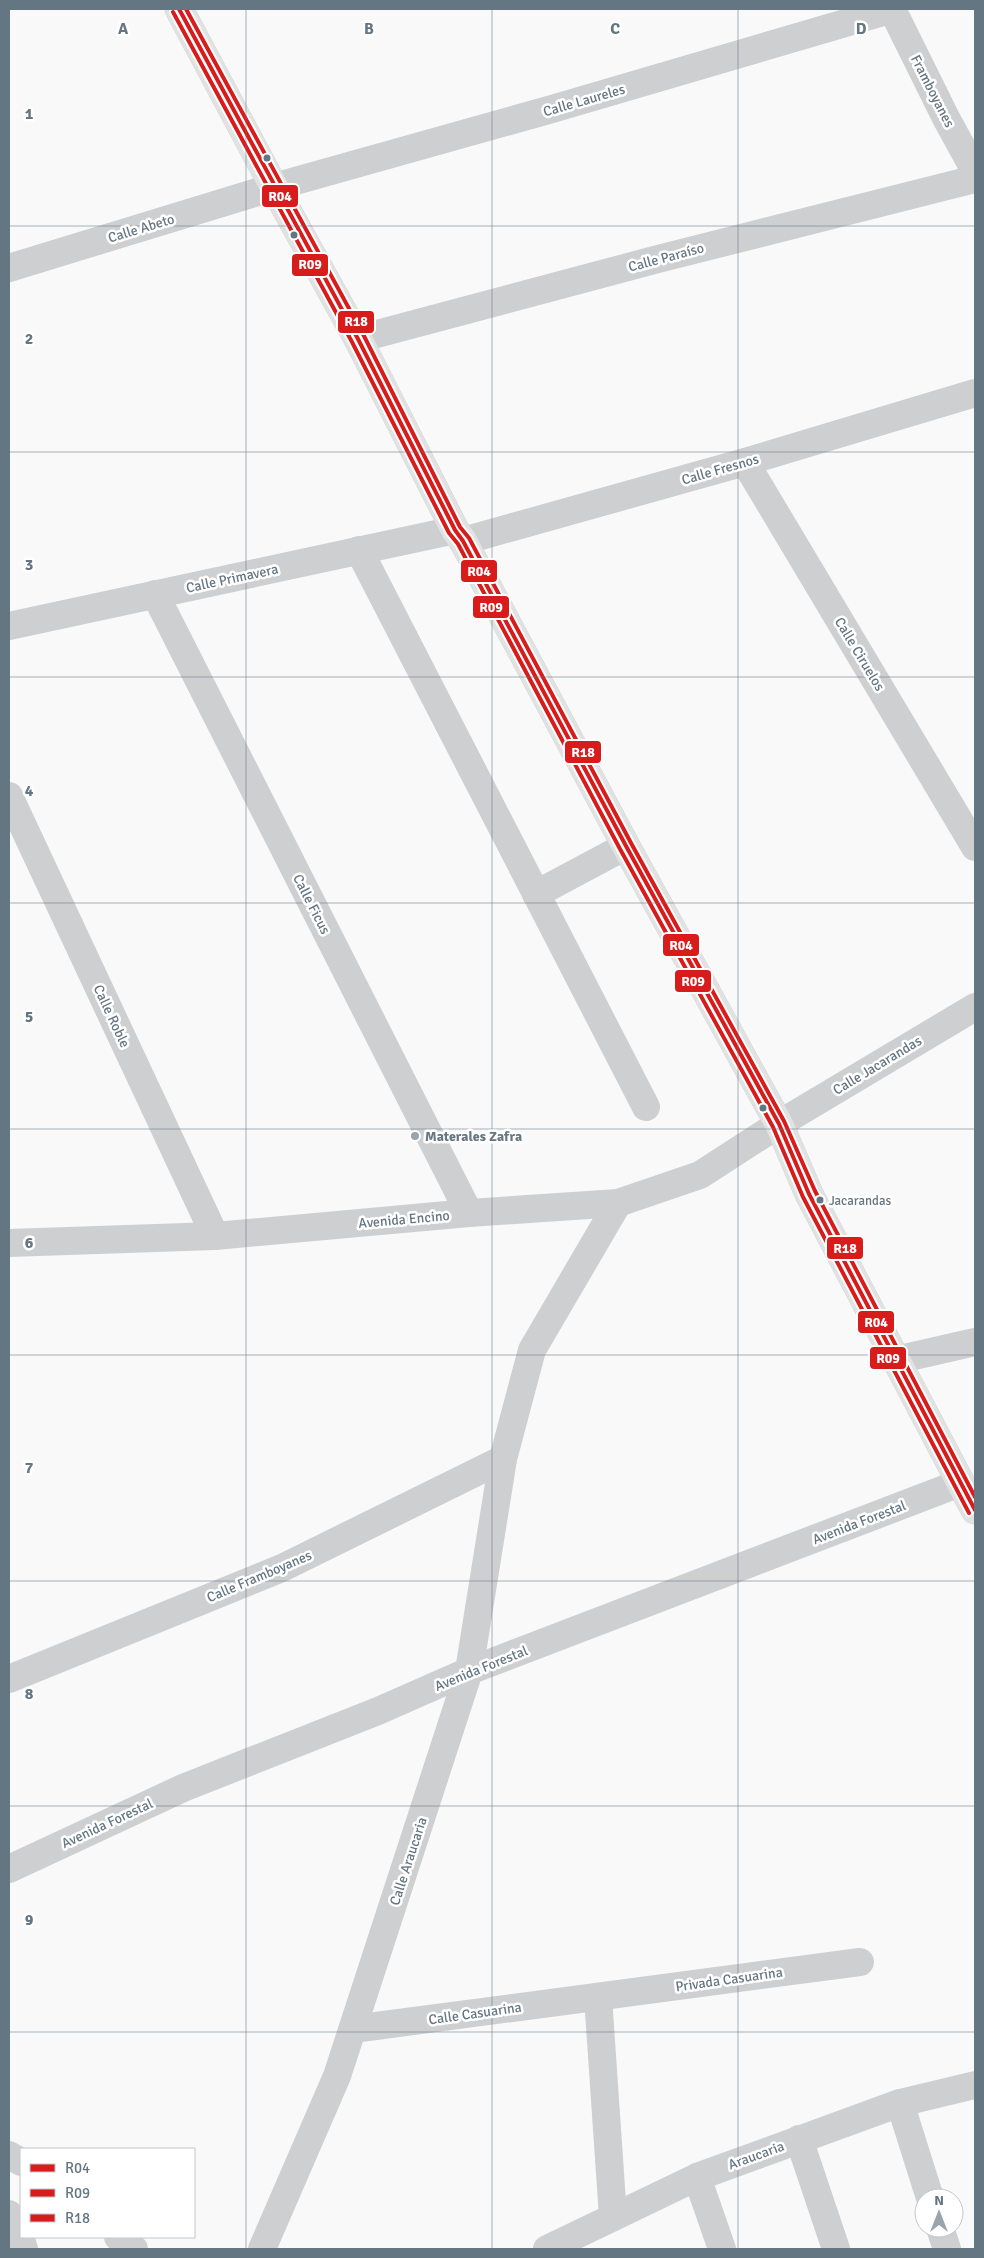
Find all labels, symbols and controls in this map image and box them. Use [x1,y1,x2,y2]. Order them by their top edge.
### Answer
text: A [118,19,129,39]
text: B [364,19,374,39]
text: C [610,19,620,39]
text: D [856,19,867,39]
street label: Framboyanes [907,52,958,130]
street label: Calle Laureles [541,81,627,120]
text: 1 [25,104,34,124]
unlabelled marker [262,153,272,163]
line badge: R04 [261,184,299,208]
text: R04 [268,188,292,205]
street label: Calle Abeto [106,210,176,247]
unlabelled marker [289,230,299,240]
street label: Calle Paraíso [626,239,706,276]
line badge: R09 [291,253,329,277]
text: R09 [298,256,322,273]
line badge: R18 [337,310,375,334]
text: R18 [344,313,368,330]
text: 2 [25,329,33,349]
street label: Calle Fresnos [680,450,761,489]
text: 3 [25,555,33,575]
line badge: R04 [460,559,498,583]
street label: Calle Primavera [184,560,280,597]
text: R04 [467,563,491,580]
line badge: R09 [472,595,510,619]
text: R09 [479,599,503,616]
street label: Calle Ciruelos [831,614,888,694]
line badge: R18 [564,740,602,764]
text: R18 [571,744,595,761]
text: 4 [25,781,34,801]
street label: Calle Ficus [289,871,334,937]
line badge: R04 [662,933,700,957]
text: R04 [669,937,693,954]
line badge: R09 [674,969,712,993]
text: R09 [681,973,705,990]
street label: Calle Roble [90,982,133,1050]
text: 5 [25,1007,33,1027]
street label: Calle Jacarandas [830,1032,925,1099]
unlabelled marker [758,1103,768,1113]
place label: Materales Zafra [425,1128,522,1145]
marker: Materales Zafra [409,1130,421,1142]
place label: Jacarandas [829,1193,892,1209]
marker: Jacarandas [815,1195,825,1205]
street label: Avenida Encino [358,1207,450,1232]
text: 6 [25,1233,34,1253]
line badge: R18 [826,1236,864,1260]
text: R18 [833,1240,857,1257]
line badge: R04 [857,1310,895,1334]
text: R04 [864,1314,888,1331]
line badge: R09 [869,1346,907,1370]
text: R09 [876,1350,900,1367]
text: 7 [25,1458,34,1478]
street label: Avenida Forestal [810,1497,908,1548]
street label: Calle Framboyanes [204,1547,314,1606]
street label: Avenida Forestal [432,1642,530,1695]
text: 8 [25,1684,34,1704]
street label: Avenida Forestal [59,1795,156,1852]
street label: Calle Araucaria [386,1815,431,1907]
text: 9 [25,1910,34,1930]
street label: Privada Casuarina [674,1964,784,1995]
street label: Calle Casuarina [427,1999,523,2028]
street label: Araucaria [726,2138,786,2173]
legend [20,2148,195,2238]
text: R04 [65,2159,90,2177]
text: R09 [65,2184,90,2202]
north arrow [914,2188,964,2238]
text: N [934,2192,944,2209]
text: R18 [65,2209,90,2227]

